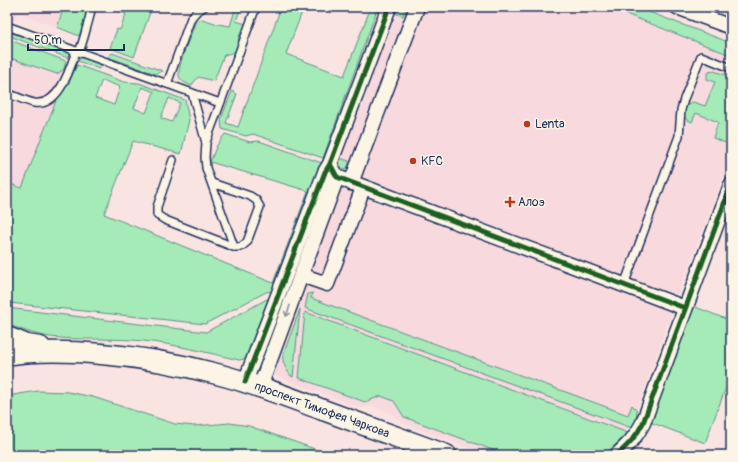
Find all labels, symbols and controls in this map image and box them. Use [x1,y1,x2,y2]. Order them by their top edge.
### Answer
scale bar [28,26,124,52]
text: 50 m [34,33,62,48]
place label: Lenta [535,117,565,132]
marker: Lenta [522,119,532,129]
place label: KFC [421,154,443,169]
marker: KFC [408,156,418,166]
place label: Алоэ [518,195,545,210]
marker: Алоэ [505,197,515,207]
one-way arrow [283,305,291,317]
street label: проспект Тимофея Чаркова [252,379,392,442]

